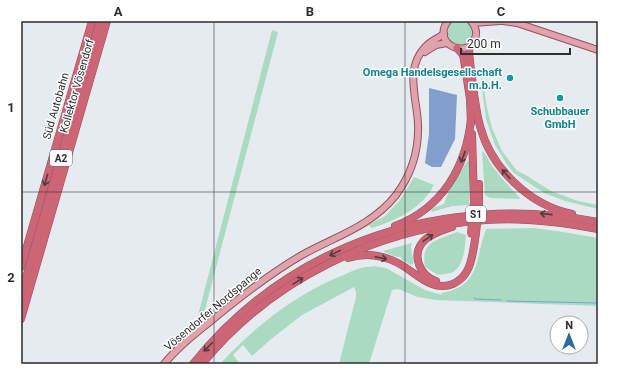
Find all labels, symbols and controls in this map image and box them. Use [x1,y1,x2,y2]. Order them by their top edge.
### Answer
text: A [114,4,123,19]
text: B [306,4,314,19]
text: C [497,4,506,19]
scale bar [461,30,570,56]
text: 200 m [467,37,501,51]
street label: Kollektor Vösendorf [57,38,97,134]
place label: Omega Handelsgesellschaft m.b.H. [363,66,502,92]
street label: Süd Autobahn [40,71,72,141]
marker: Omega Handelsgesellschaft m.b.H. [505,73,515,83]
marker: Schubbauer GmbH [555,93,565,103]
text: 1 [7,100,15,115]
place label: Schubbauer GmbH [530,105,590,131]
road number: A2 [50,150,72,166]
one-way arrow [459,150,467,162]
one-way arrow [502,169,511,179]
one-way arrow [42,173,49,186]
road number: S1 [466,206,486,222]
one-way arrow [540,211,553,218]
one-way arrow [423,234,434,242]
one-way arrow [329,250,341,257]
one-way arrow [375,254,388,262]
street label: Vösendorfer Nordspange [162,264,264,353]
text: 2 [7,270,15,285]
one-way arrow [292,276,304,284]
north arrow [549,315,589,355]
text: N [565,319,573,332]
one-way arrow [203,342,213,352]

